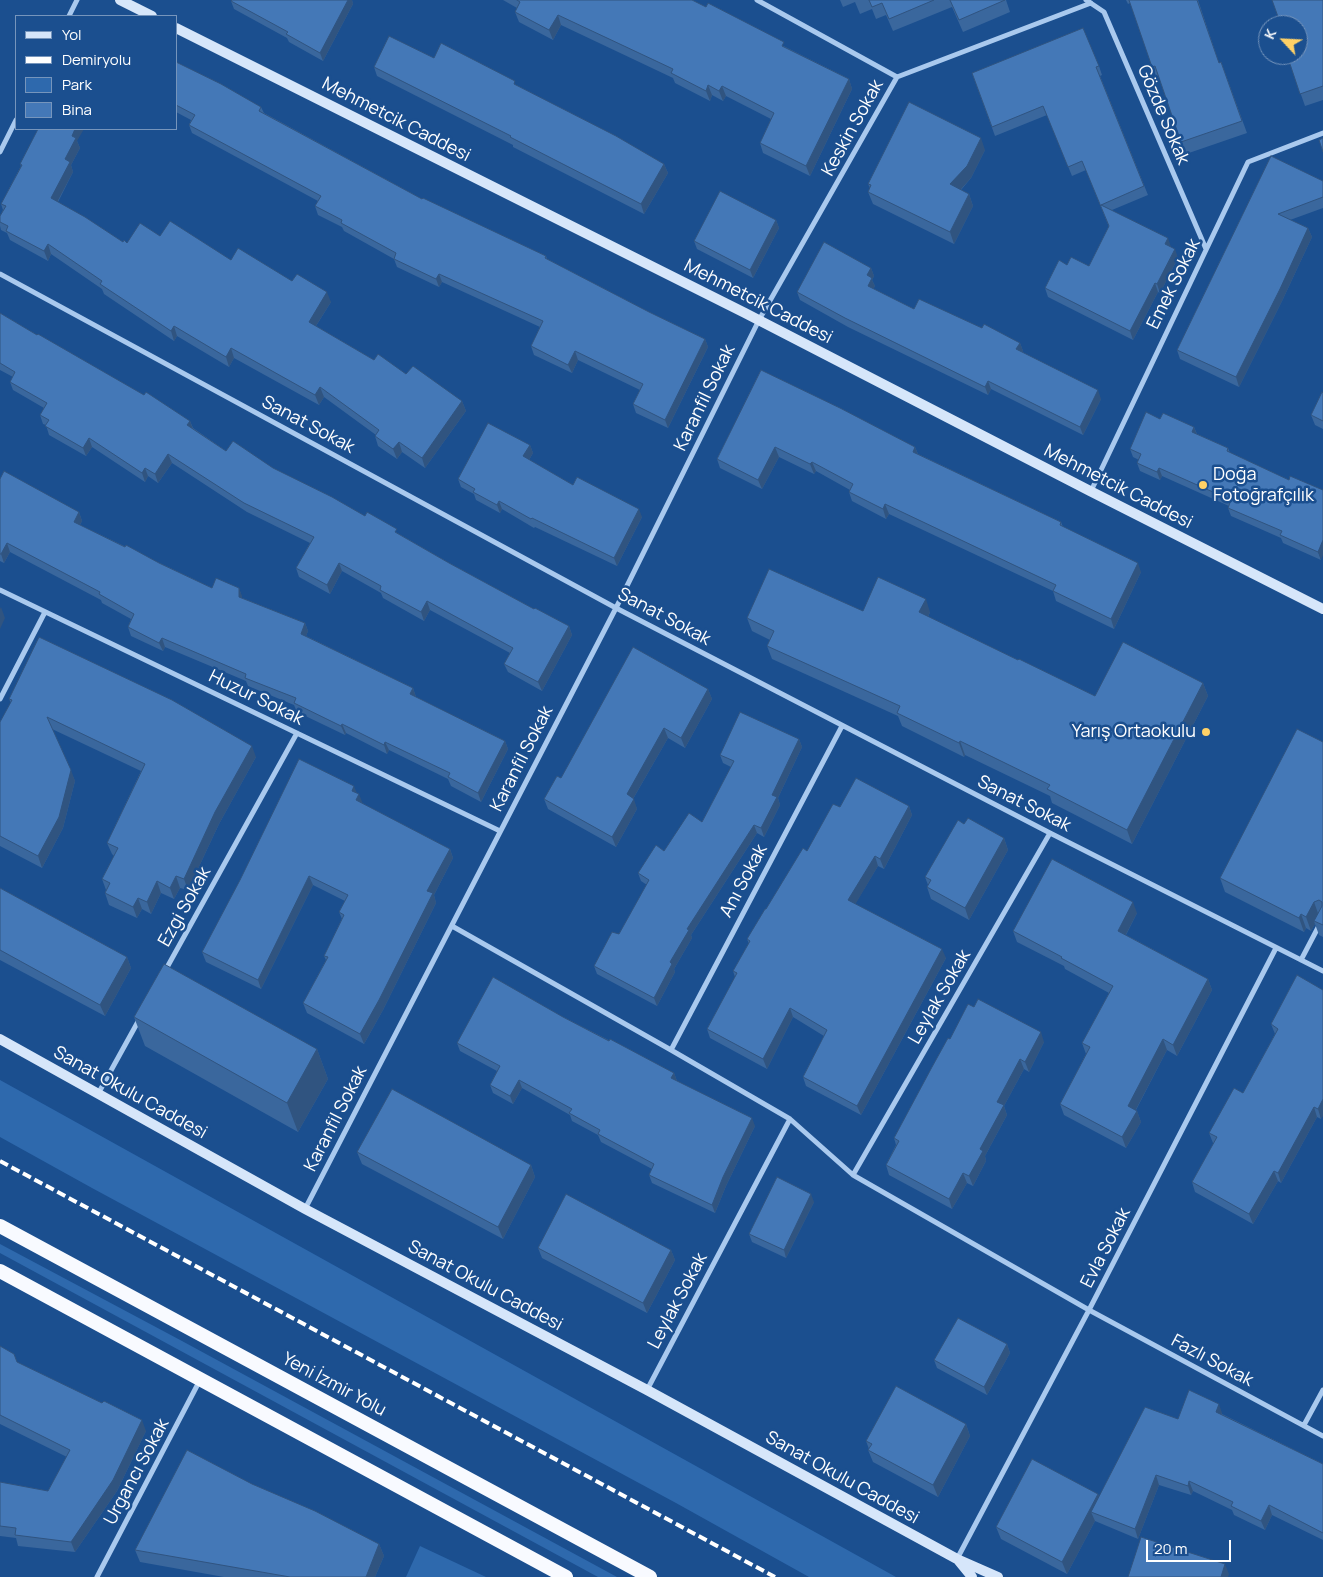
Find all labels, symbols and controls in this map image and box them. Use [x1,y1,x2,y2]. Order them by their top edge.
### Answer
legend [15,15,178,130]
north arrow [1258,15,1308,65]
text: Yol [62,24,82,45]
text: K [1259,26,1280,42]
text: Demiryolu [62,49,131,70]
street label: Gözde Sokak [1132,62,1194,168]
street label: Mehmetcik Caddesi [318,73,474,167]
text: Park [62,74,92,95]
street label: Keskin Sokak [818,76,888,180]
text: Bina [62,99,92,120]
street label: Emek Sokak [1143,235,1205,333]
street label: Mehmetcik Caddesi [680,255,836,349]
street label: Karanfil Sokak [670,341,740,455]
street label: Sanat Sokak [258,391,358,459]
street label: Mehmetcik Caddesi [1040,440,1196,534]
place label: Doğa Fotoğrafçılık [1213,464,1314,506]
marker: Doğa Fotoğrafçılık [1197,479,1209,491]
street label: Sanat Sokak [614,583,714,651]
street label: Huzur Sokak [205,666,307,730]
street label: Karanfil Sokak [486,703,558,815]
place label: Yarış Ortaokulu [1072,721,1196,743]
marker: Yarış Ortaokulu [1200,726,1212,738]
street label: Sanat Sokak [974,771,1074,837]
street label: Anı Sokak [716,841,772,921]
street label: Ezgi Sokak [154,863,216,951]
street label: Leylak Sokak [904,946,976,1048]
street label: Sanat Okulu Caddesi [49,1042,211,1144]
street label: Karanfil Sokak [300,1063,372,1175]
street label: Evla Sokak [1077,1204,1135,1292]
street label: Sanat Okulu Caddesi [404,1236,566,1336]
street label: Leylak Sokak [644,1249,712,1353]
street label: Fazlı Sokak [1167,1330,1257,1392]
street label: Yeni İzmir Yolu [278,1349,390,1421]
street label: Urgancı Sokak [100,1415,174,1529]
street label: Sanat Okulu Caddesi [761,1427,923,1529]
scale bar [1148,1530,1233,1562]
text: 20 m [1154,1538,1187,1559]

